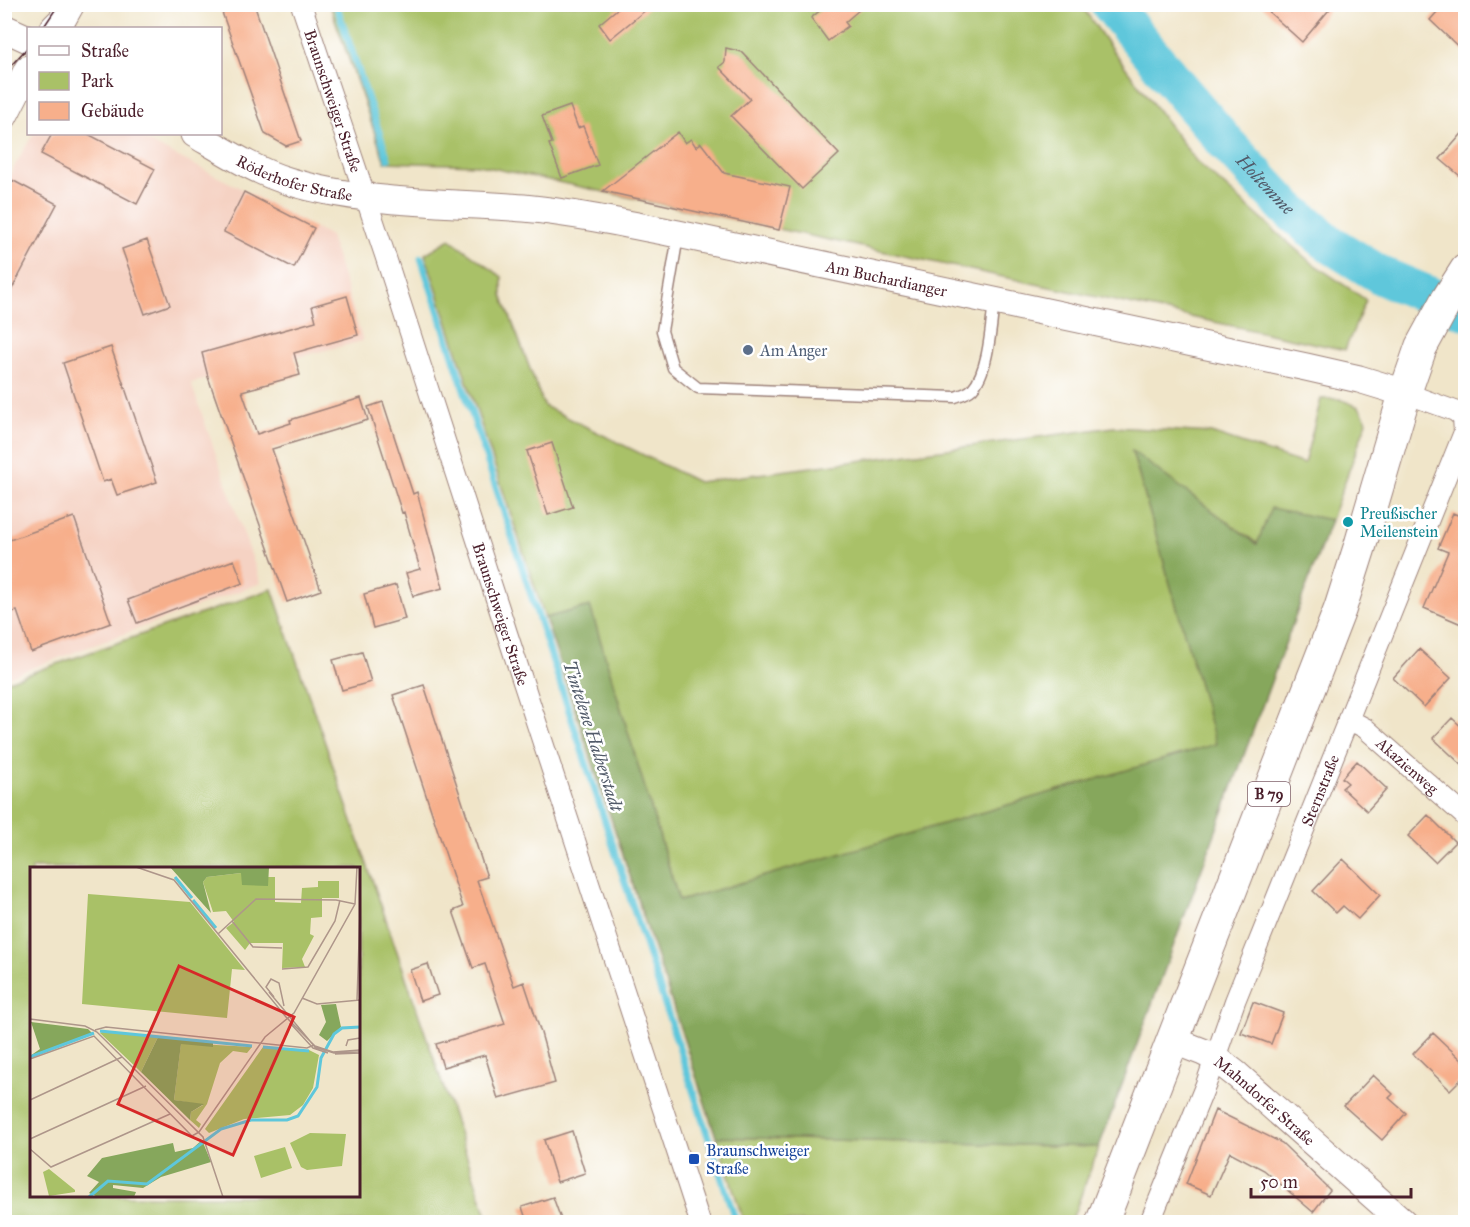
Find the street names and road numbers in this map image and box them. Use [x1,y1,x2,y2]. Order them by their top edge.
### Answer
street label: Braunschweiger Straße [300,27,366,175]
street label: Röderhofer Straße [233,151,354,205]
street label: Am Buchardianger [823,256,949,301]
street label: Braunschweiger Straße [468,540,533,689]
street label: Akazienweg [1372,733,1443,799]
street label: Sternstraße [1297,752,1343,829]
road number: B 79 [1248,782,1290,806]
street label: Mahndorfer Straße [1210,1052,1319,1150]

